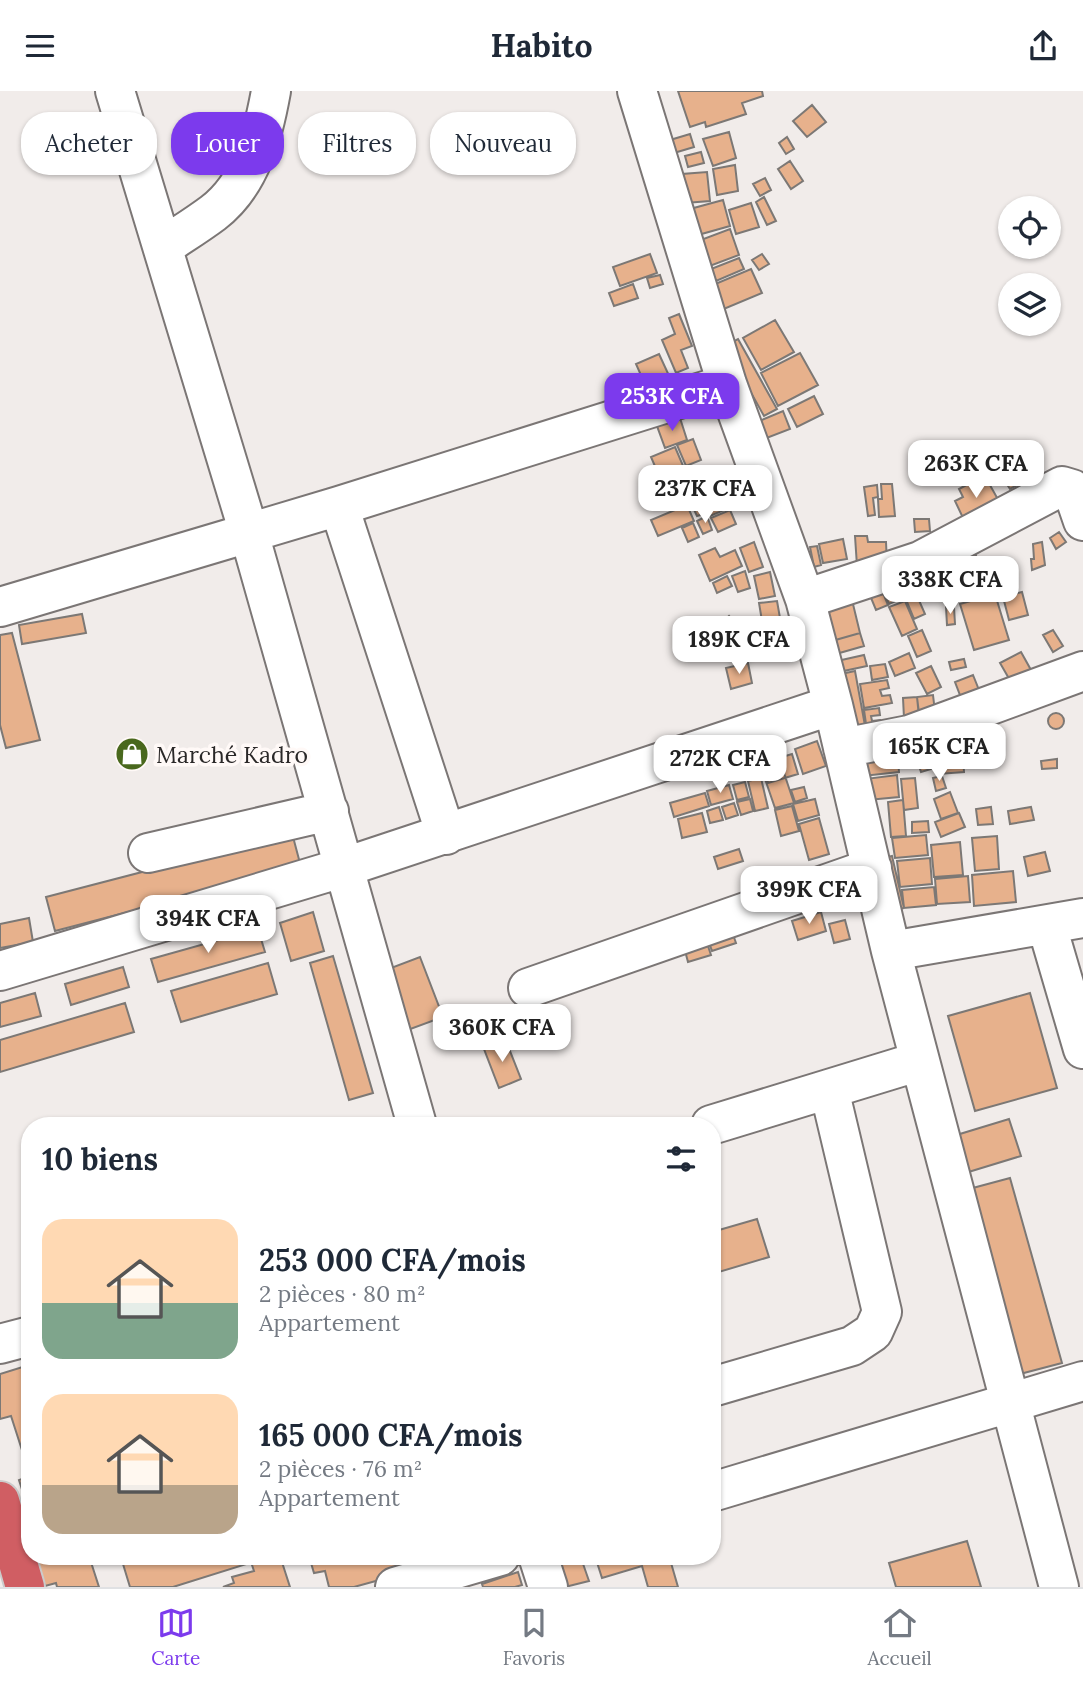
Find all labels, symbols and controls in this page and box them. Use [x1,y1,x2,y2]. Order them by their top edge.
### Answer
text: Habito [490,25,593,66]
icon: menu [21,27,59,65]
icon: share [1024,27,1062,65]
chip: Acheter [21,112,157,175]
chip: Louer [171,112,284,175]
chip: Filtres [298,112,416,175]
chip: Nouveau [430,112,576,175]
map controls [998,196,1061,336]
button: locate [998,196,1061,259]
button: layers [998,273,1061,336]
pin: 253K CFA [600,373,744,433]
text: 253K CFA [620,381,724,410]
pin: 263K CFA [904,441,1048,500]
text: 263K CFA [924,448,1028,477]
pin: 237K CFA [633,465,777,525]
text: 237K CFA [654,473,756,502]
pin: 338K CFA [878,557,1022,616]
text: 338K CFA [898,564,1002,593]
pin: 189K CFA [667,617,811,676]
text: 189K CFA [688,624,790,653]
pin: 165K CFA [867,723,1011,783]
text: 165K CFA [889,731,989,760]
shop icon: Marché Kadro [113,735,151,773]
pin: 272K CFA [648,735,792,795]
place label: Marché Kadro [156,740,308,769]
text: 272K CFA [670,743,770,772]
pin: 399K CFA [737,867,881,926]
text: 399K CFA [757,874,861,903]
pin: 394K CFA [136,895,280,955]
text: 394K CFA [156,903,260,932]
pin: 360K CFA [430,1005,574,1064]
text: 360K CFA [449,1012,555,1041]
text: 10 biens [42,1140,158,1178]
icon: filters [662,1140,700,1178]
text: 253 000 CFA/mois [259,1241,526,1279]
icon: home [98,1247,182,1331]
text: 2 pièces · 80 m² [259,1279,426,1308]
text: Appartement [259,1308,400,1337]
text: 165 000 CFA/mois [259,1416,523,1454]
icon: home [98,1422,182,1506]
text: 2 pièces · 76 m² [259,1454,422,1483]
text: Appartement [259,1483,400,1512]
tab: Carte [151,1604,200,1670]
tab: Favoris [503,1604,565,1670]
tab: Accueil [868,1604,932,1670]

